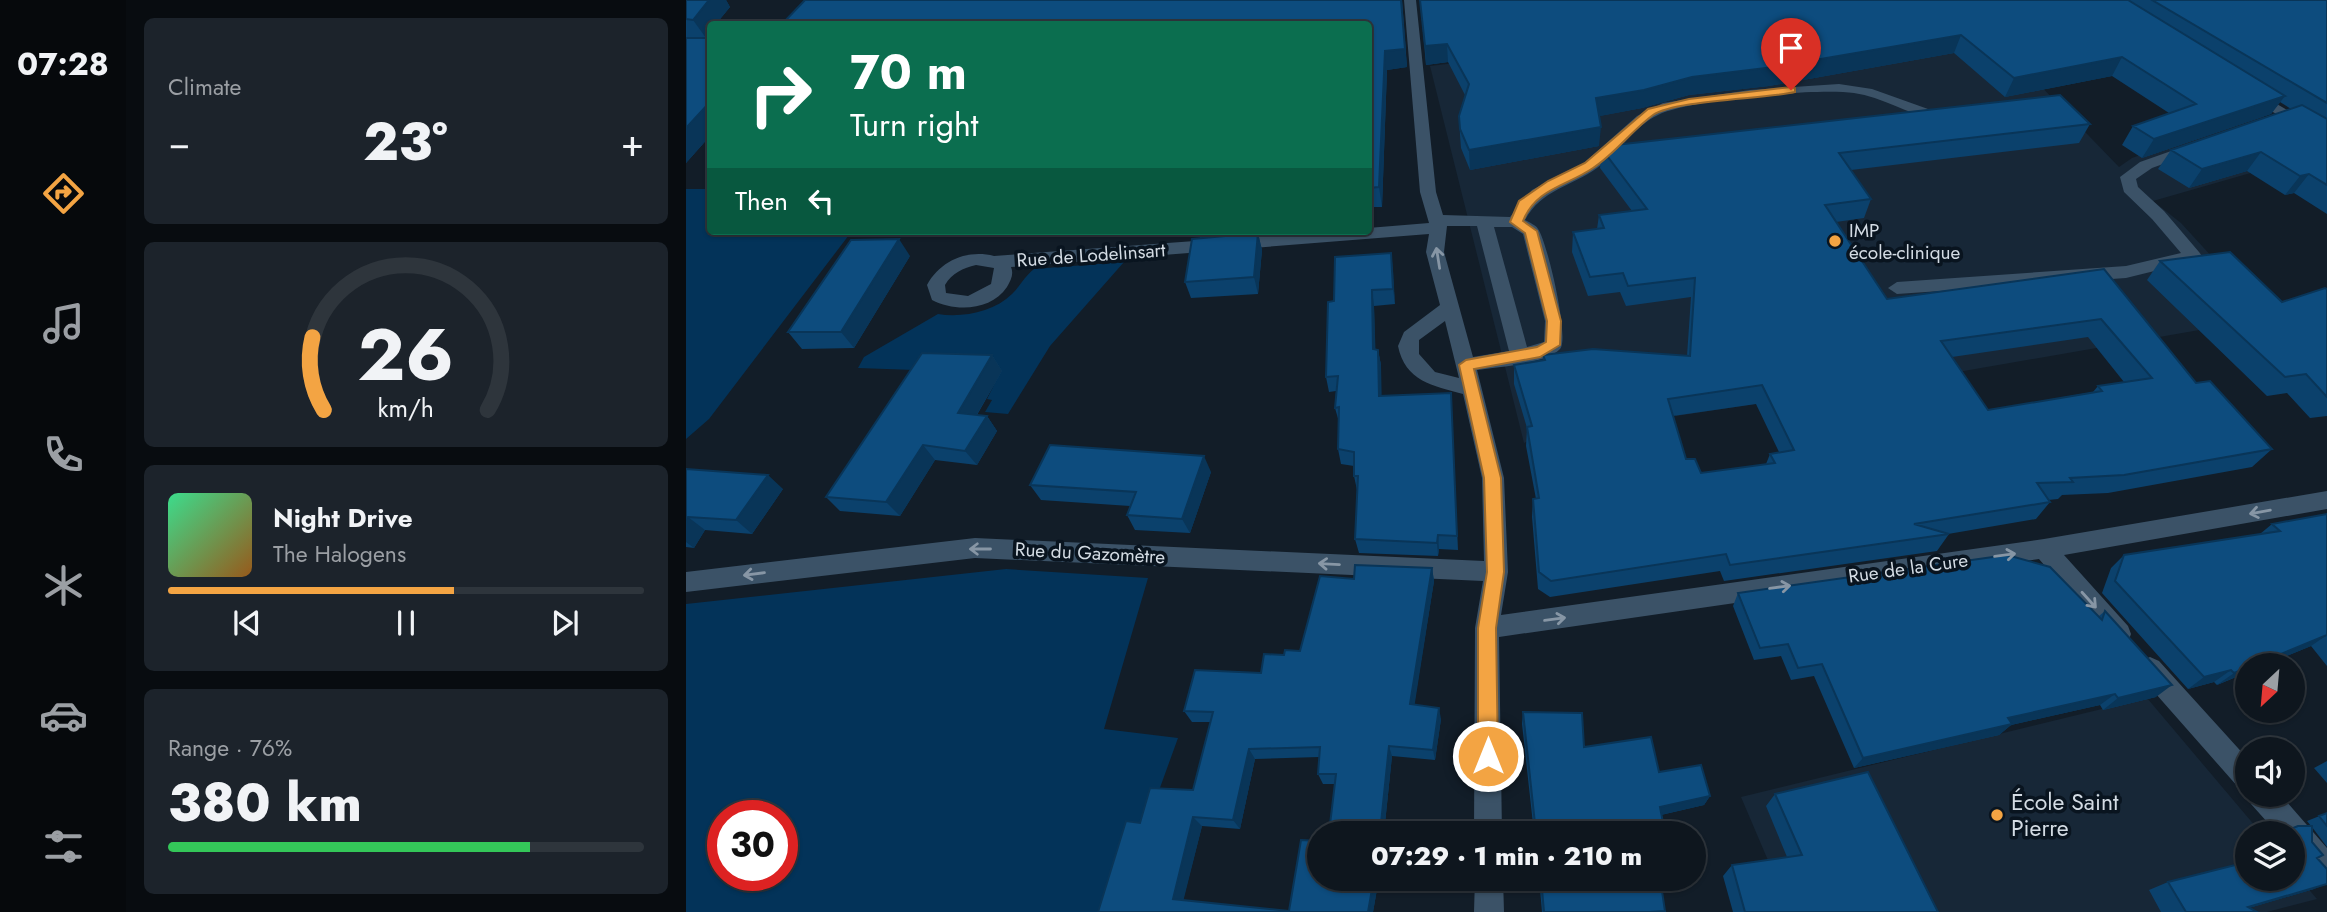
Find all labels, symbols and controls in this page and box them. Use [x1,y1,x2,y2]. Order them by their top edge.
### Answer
pin [1761,18,1821,90]
icon: arrive [1772,29,1810,67]
text: 70 m [850,37,967,107]
text: 07:28 [17,41,109,87]
icon: right [735,49,826,140]
text: Climate [168,70,241,104]
text: Turn right [850,102,979,148]
text: 23° [363,104,448,180]
text: − [168,115,190,170]
text: + [621,115,644,170]
icon: directions [39,169,88,218]
text: Then [735,182,788,220]
icon: left [802,182,840,220]
place label: IMP école-clinique [1849,217,1960,266]
marker: IMP école-clinique [1827,233,1843,249]
street label: Rue de Lodelinsart [1016,236,1167,274]
one-way arrow [1431,247,1444,270]
icon: music [39,299,88,348]
text: 26 [358,303,454,408]
text: km/h [378,390,434,426]
icon: phone [39,430,88,479]
text: Night Drive [273,499,413,537]
one-way arrow [2249,506,2272,519]
street label: Rue du Gazomètre [1014,536,1166,570]
text: The Halogens [273,537,406,571]
one-way arrow [969,542,992,556]
street label: Rue de la Cure [1846,546,1970,590]
one-way arrow [1993,548,2016,561]
one-way arrow [1318,558,1341,571]
icon: climate [39,561,88,610]
one-way arrow [743,568,766,581]
one-way arrow [1768,580,1791,593]
one-way arrow [2081,591,2097,609]
icon: previous [228,604,266,642]
icon: pause [387,604,425,642]
icon: next [546,604,584,642]
one-way arrow [1543,612,1566,625]
north arrow [2235,653,2305,723]
map controls [2235,653,2305,891]
icon: car [39,691,88,740]
position arrow [1451,719,1525,793]
text: Range · 76% [168,731,292,765]
button: sound [2235,737,2305,807]
text: 380 km [168,765,362,841]
place label: École Saint Pierre [2011,785,2119,845]
speed limit sign: 30 [707,800,798,891]
marker: École Saint Pierre [1989,807,2005,823]
button: layers [2235,821,2305,891]
icon: filters [39,822,88,871]
text: 07:29 · 1 min · 210 m [1371,837,1642,875]

